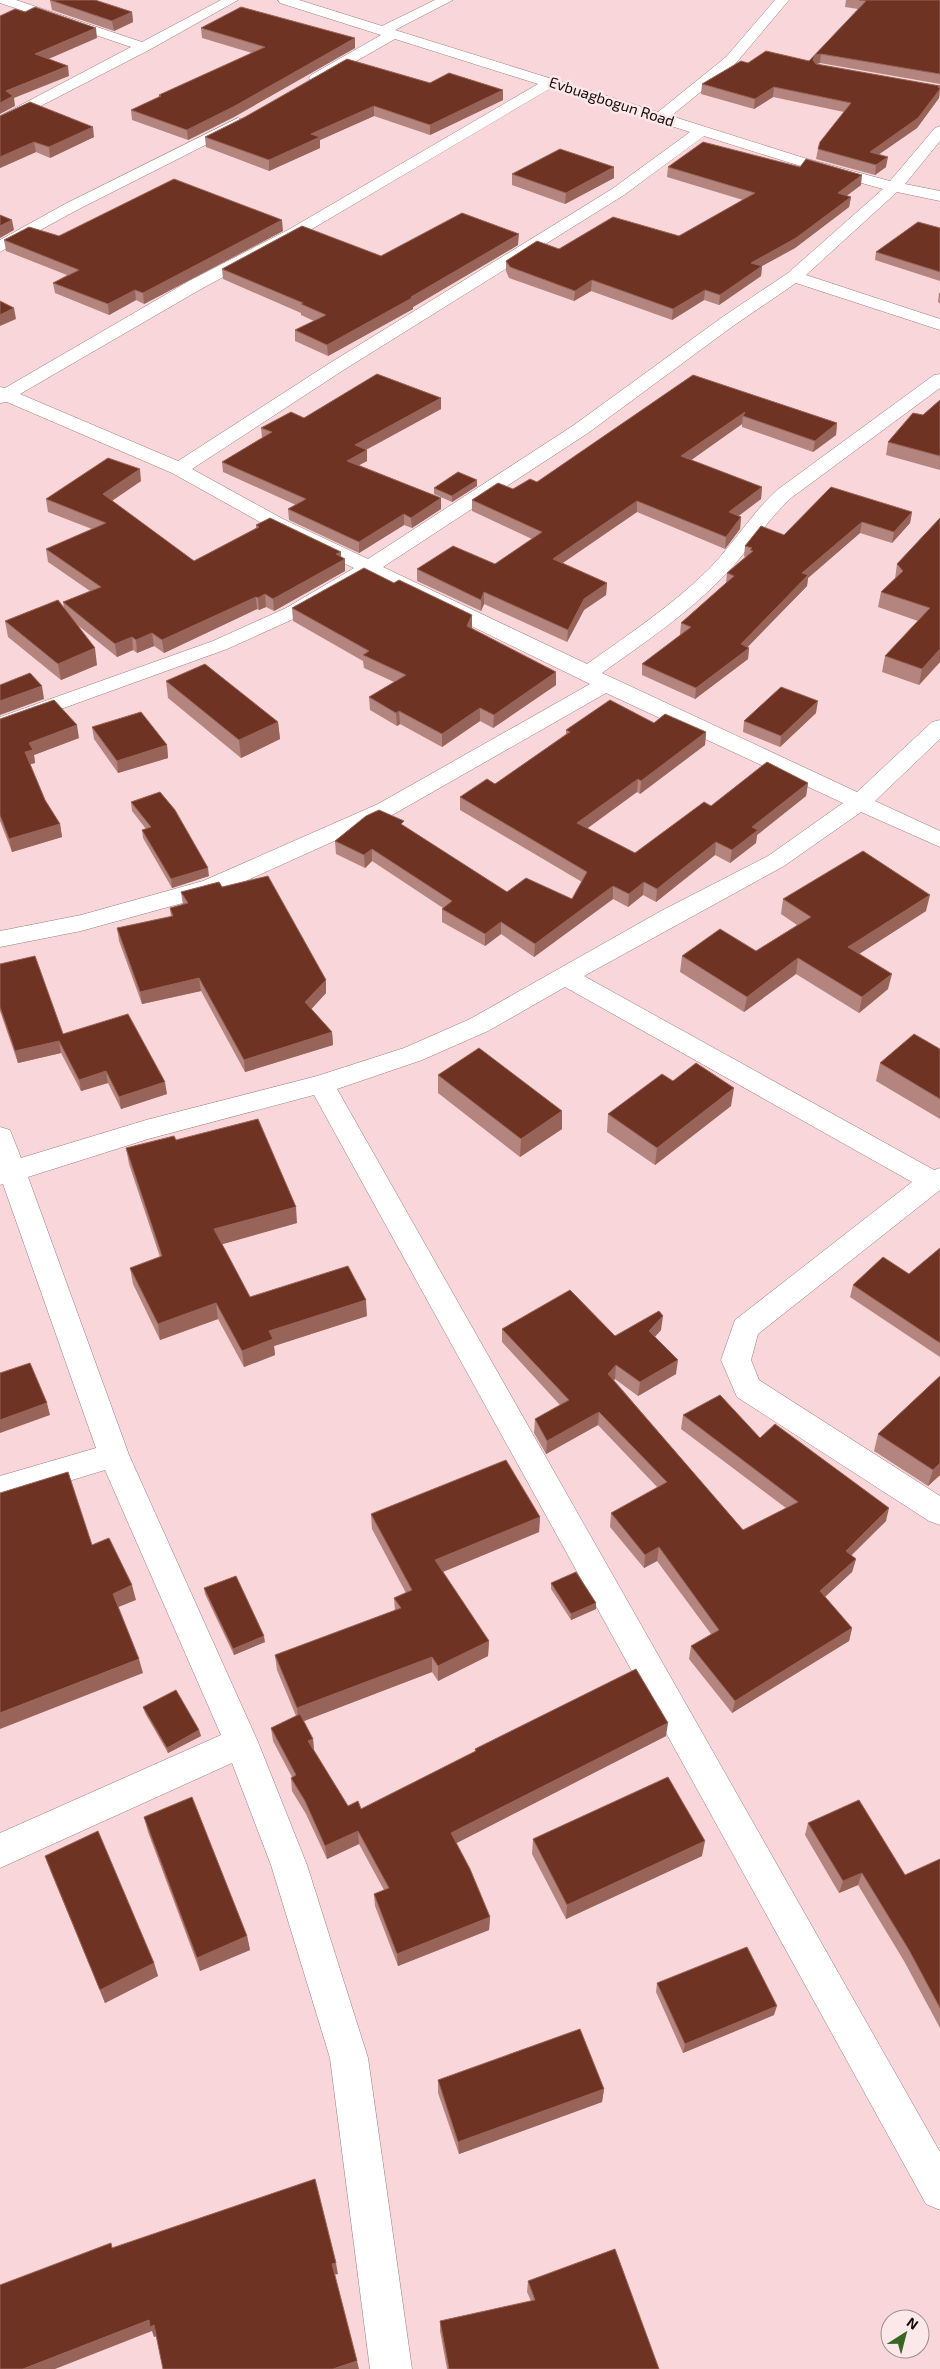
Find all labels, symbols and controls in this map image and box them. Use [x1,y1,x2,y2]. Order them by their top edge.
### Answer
street label: Evbuagbogun Road [547,72,677,130]
north arrow [880,2309,930,2359]
text: N [904,2313,922,2333]

